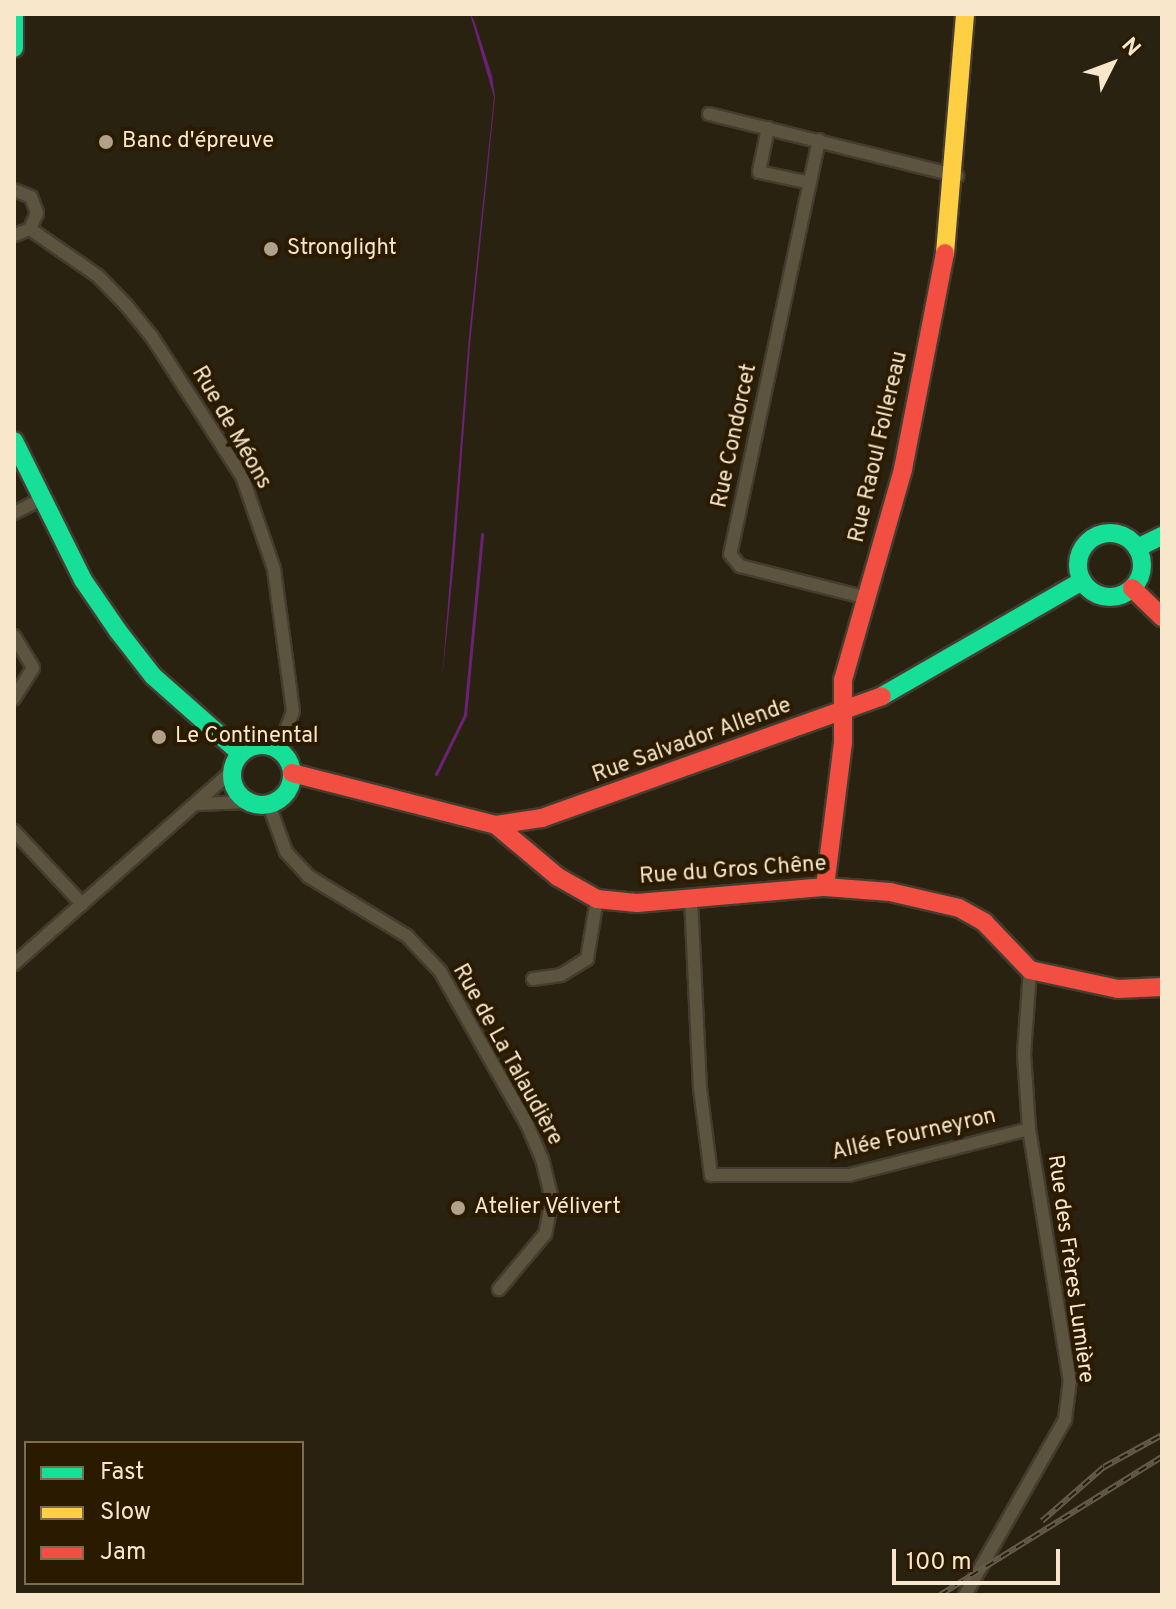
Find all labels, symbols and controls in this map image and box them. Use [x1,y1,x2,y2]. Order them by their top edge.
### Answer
north arrow [1072,24,1152,104]
text: N [1115,33,1146,63]
place label: Banc d'épreuve [122,129,274,155]
marker: Banc d'épreuve [97,133,115,151]
place label: Stronglight [287,236,397,262]
marker: Stronglight [262,240,280,258]
street label: Rue Raoul Follereau [844,349,914,545]
street label: Rue de Méons [185,362,277,494]
street label: Rue Condorcet [707,362,763,510]
street label: Rue Salvador Allende [589,693,795,789]
place label: Le Continental [175,724,319,750]
marker: Le Continental [150,728,168,746]
street label: Rue du Gros Chêne [638,851,828,891]
street label: Rue de La Talaudière [446,959,568,1151]
street label: Allée Fourneyron [829,1103,999,1167]
street label: Rue des Frères Lumière [1041,1153,1099,1385]
place label: Atelier Vélivert [474,1195,622,1221]
marker: Atelier Vélivert [449,1199,467,1217]
legend [24,1441,304,1585]
text: Fast [100,1458,144,1488]
text: Slow [100,1498,151,1528]
scale bar [896,1533,1064,1583]
text: Jam [100,1538,146,1568]
text: 100 m [906,1548,972,1578]

